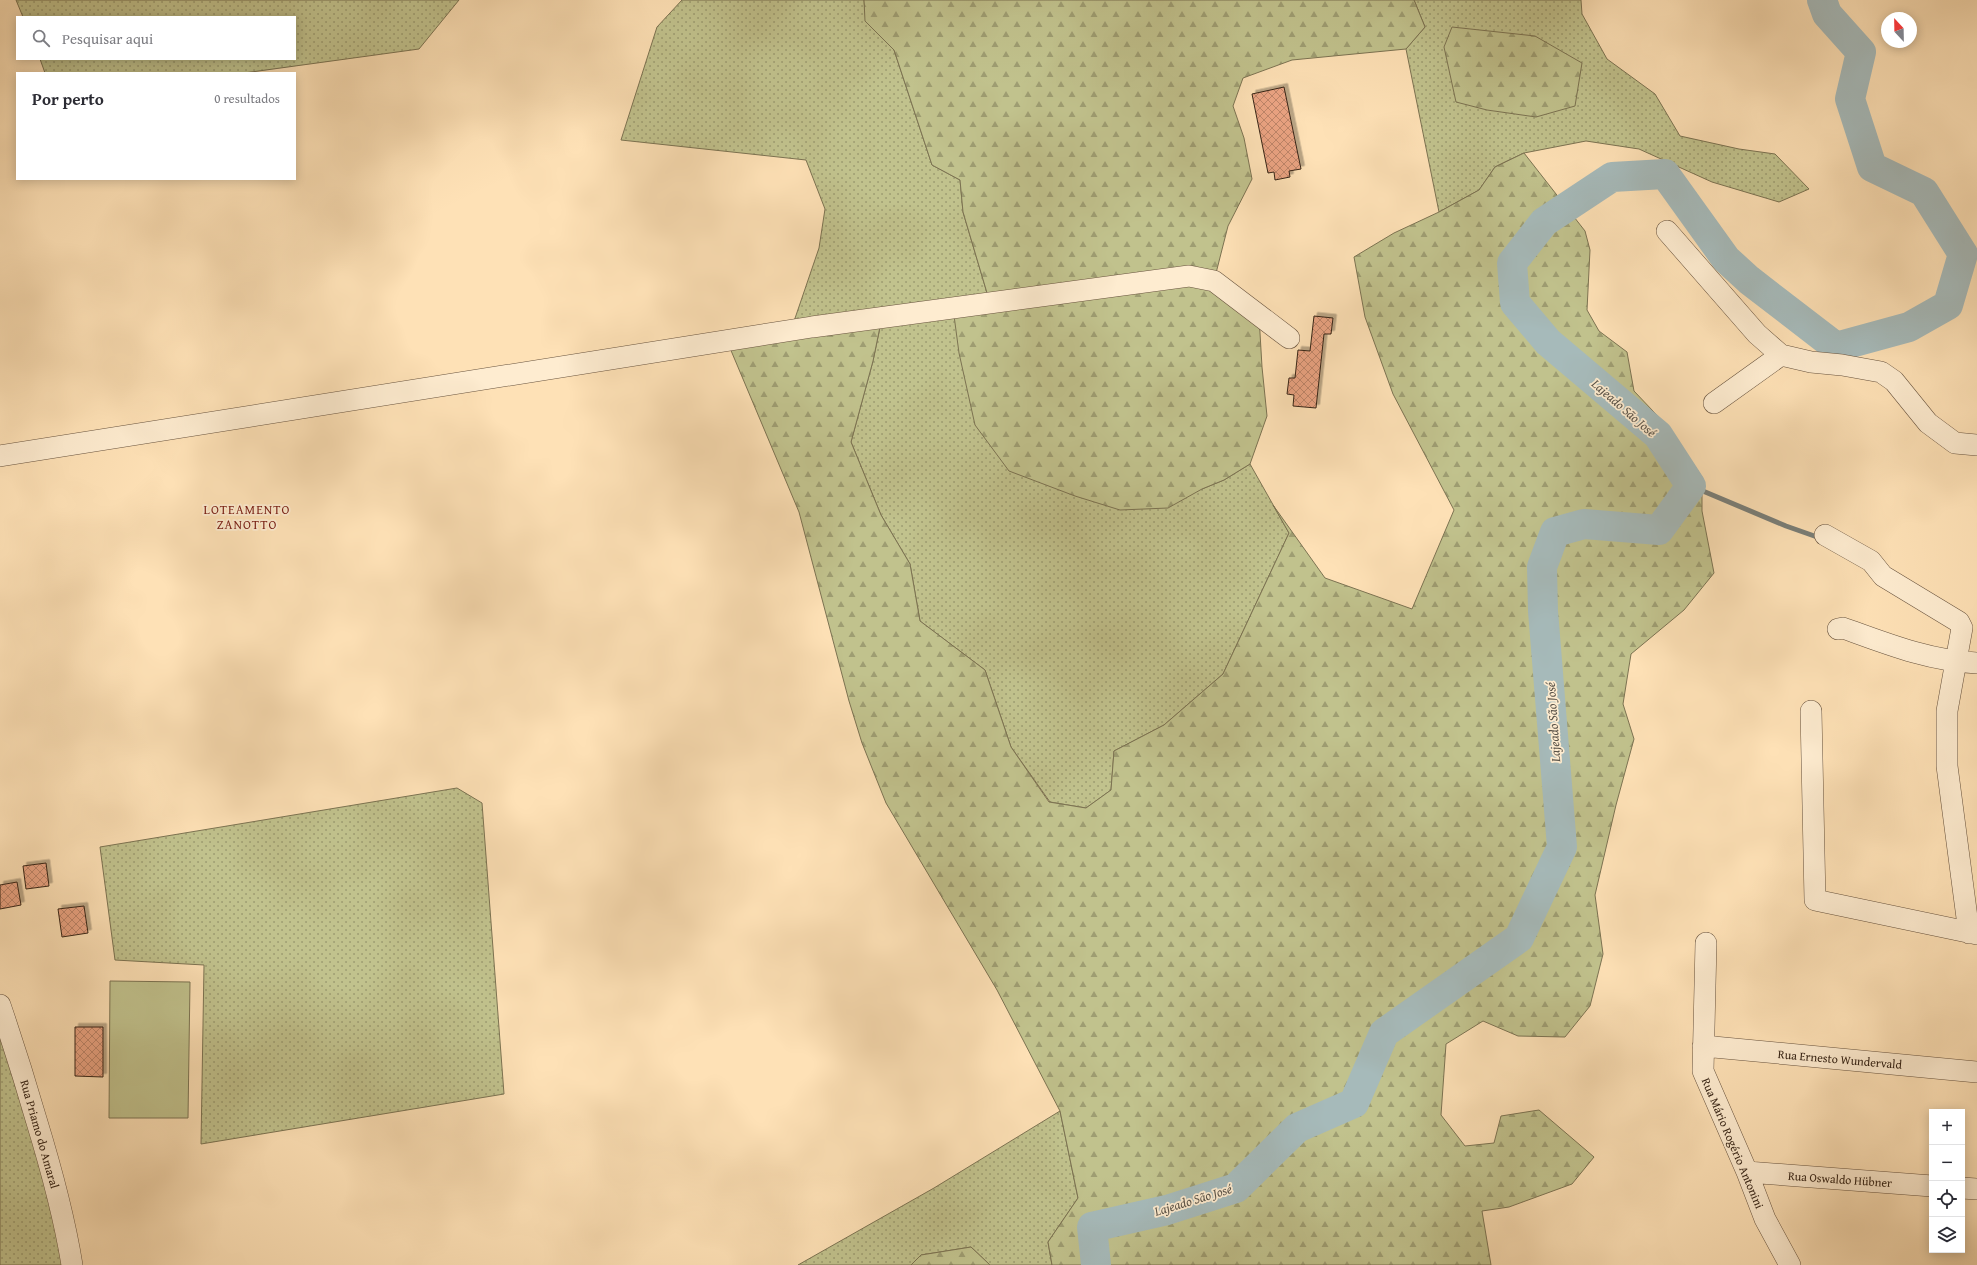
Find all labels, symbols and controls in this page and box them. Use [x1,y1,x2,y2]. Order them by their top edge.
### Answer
north arrow [1881,12,1917,48]
search box [16,16,296,60]
icon: search [30,27,52,49]
text: Pesquisar aqui [62,28,153,49]
text: Por perto [32,86,104,111]
text: 0 resultados [214,89,280,108]
water label: Lajeado São José [1587,374,1661,442]
district label: LOTEAMENTO ZANOTTO [204,500,290,534]
water label: Lajeado São José [1541,681,1565,764]
street label: Rua Ernesto Wundervald [1777,1045,1903,1073]
street label: Rua Mário Rogério Antonini [1698,1075,1769,1212]
street label: Rua Priamo do Amaral [16,1078,64,1191]
map controls [1929,1109,1965,1253]
button: + [1929,1109,1965,1145]
button: − [1929,1145,1965,1181]
street label: Rua Oswaldo Hübner [1787,1167,1893,1191]
water label: Lajeado São José [1151,1179,1235,1221]
button: locate [1929,1181,1965,1217]
button: layers [1929,1217,1965,1253]

